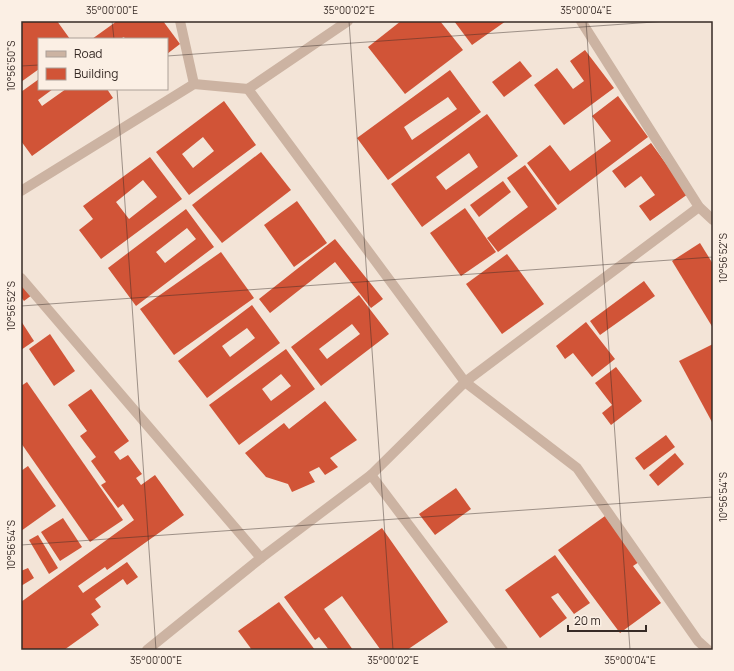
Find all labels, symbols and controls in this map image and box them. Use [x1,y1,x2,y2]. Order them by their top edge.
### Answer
text: 35°00'00"E [86,3,138,17]
text: 35°00'02"E [323,3,375,17]
text: 35°00'04"E [560,3,612,17]
legend [38,38,168,90]
text: 10°56'50"S [4,41,18,91]
text: Road [74,45,102,62]
text: Building [74,65,118,82]
text: 10°56'52"S [716,233,730,283]
text: 10°56'52"S [4,281,18,331]
text: 10°56'54"S [716,472,730,522]
text: 10°56'54"S [4,520,18,570]
scale bar [568,607,646,633]
text: 20 m [574,612,601,629]
text: 35°00'00"E [130,653,182,667]
text: 35°00'02"E [367,653,419,667]
text: 35°00'04"E [604,653,656,667]

